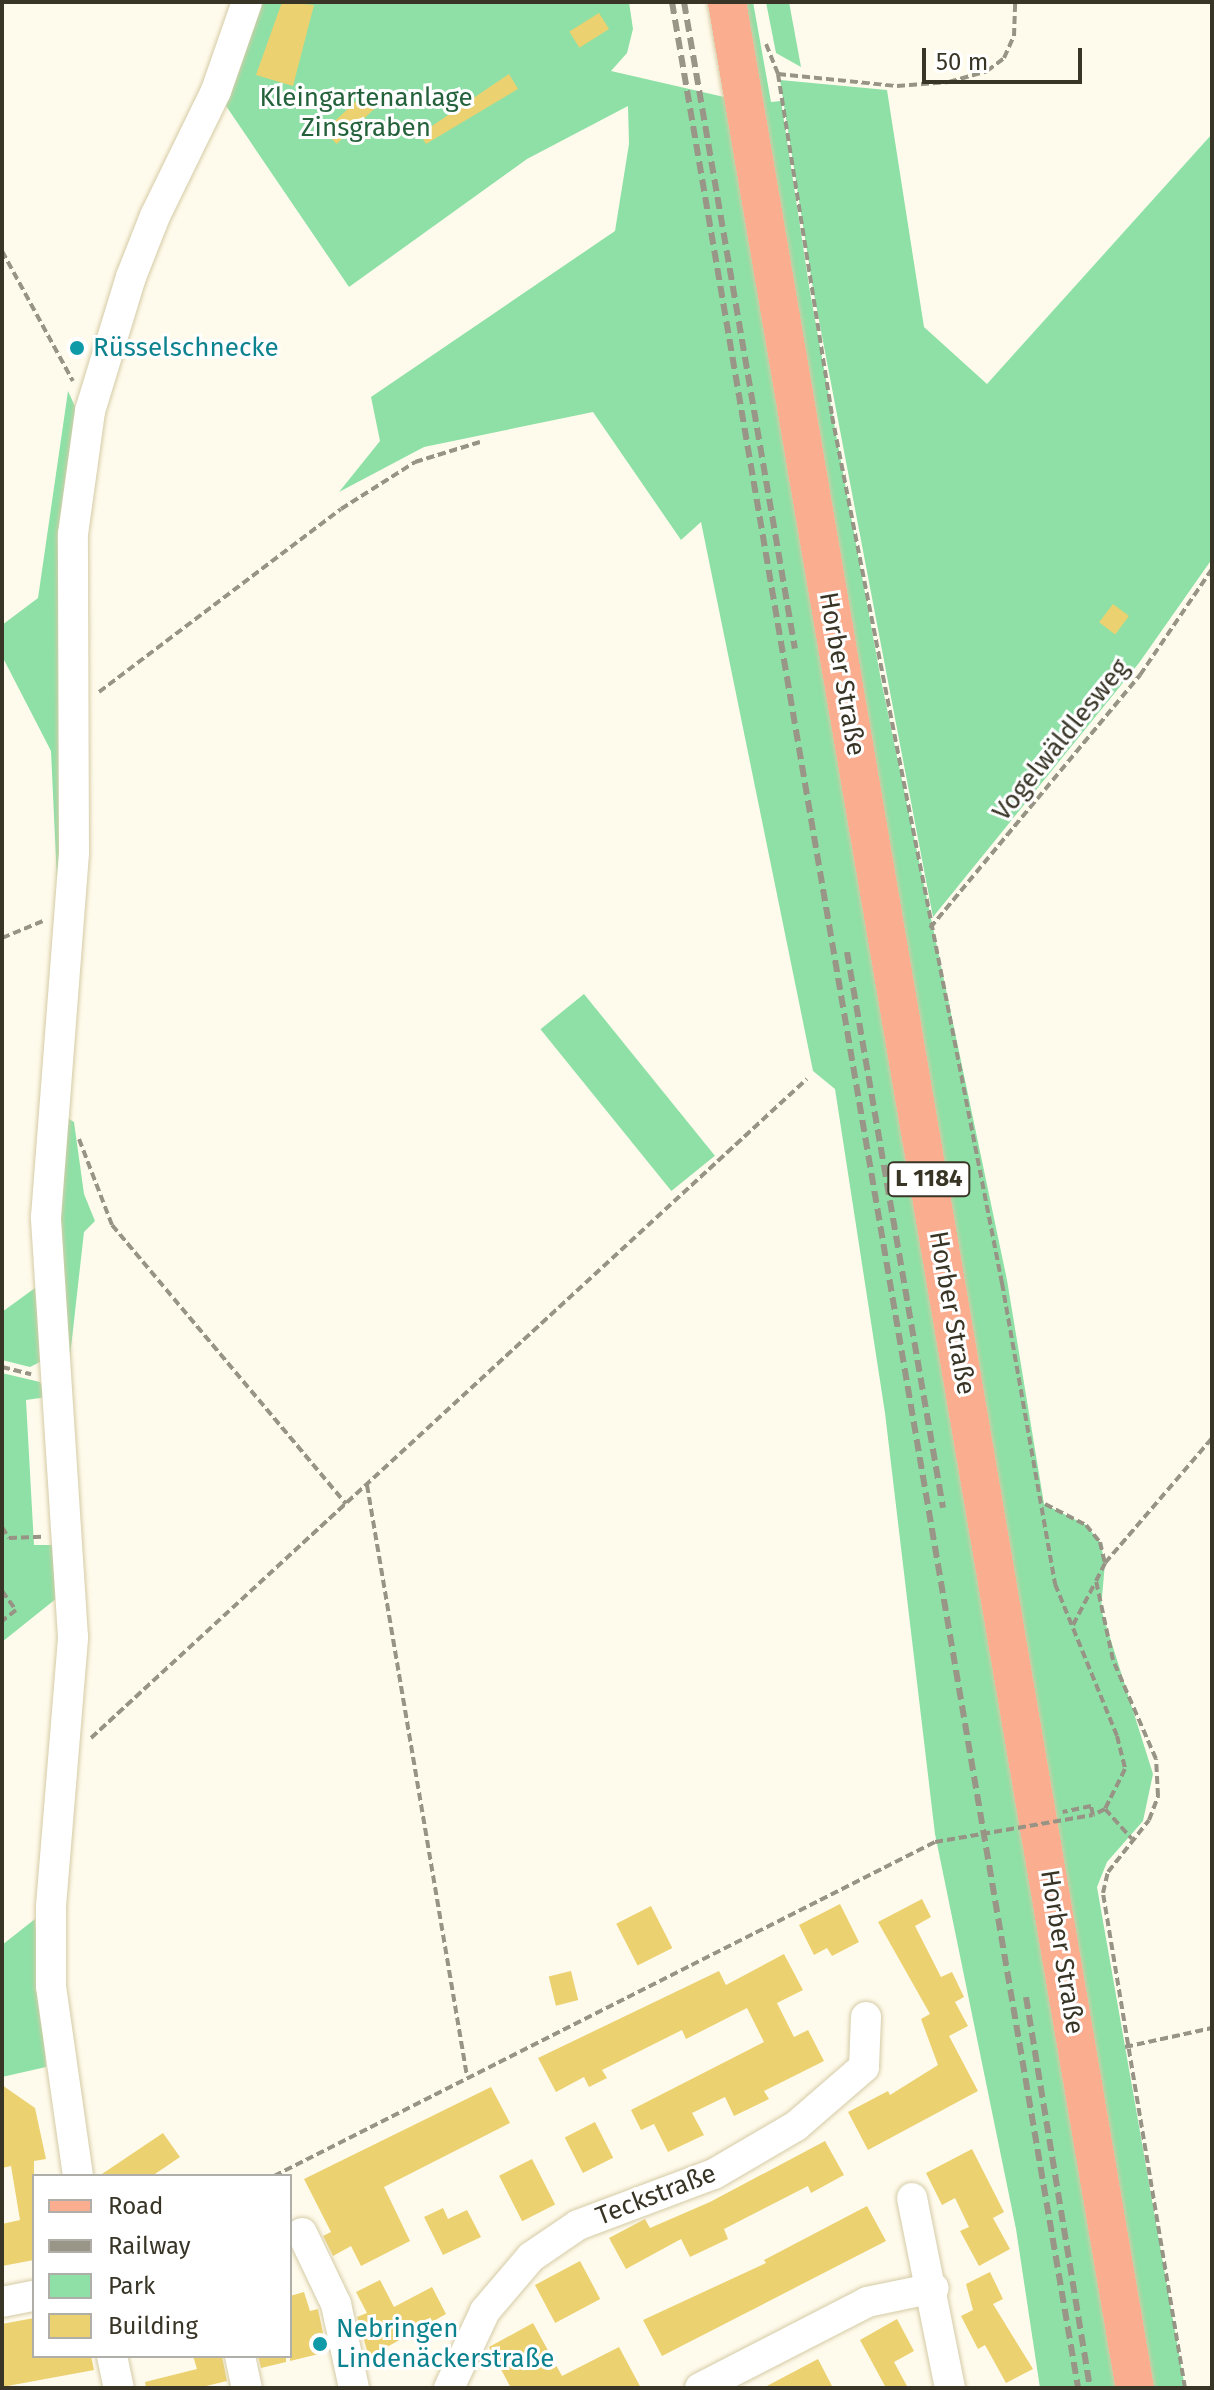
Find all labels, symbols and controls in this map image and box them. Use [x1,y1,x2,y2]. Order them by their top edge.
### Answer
scale bar [926,32,1086,82]
text: 50 m [936,48,988,76]
park label: Kleingartenanlage Zinsgraben [259,82,473,144]
place label: Rüsselschnecke [93,332,279,364]
marker: Rüsselschnecke [68,339,86,357]
street label: Horber Straße [812,590,872,758]
street label: Vogelwäldlesweg [986,653,1136,827]
road number: L 1184 [887,1159,971,1199]
street label: Horber Straße [922,1229,982,1397]
street label: Horber Straße [1034,1868,1090,2036]
street label: Teckstraße [592,2158,720,2232]
legend [32,2174,292,2358]
text: Road [108,2192,163,2220]
text: Railway [108,2232,191,2260]
text: Park [108,2272,155,2300]
text: Building [108,2312,198,2340]
place label: Nebringen Lindenäckerstraße [336,2313,554,2374]
marker: Nebringen Lindenäckerstraße [311,2335,329,2353]

